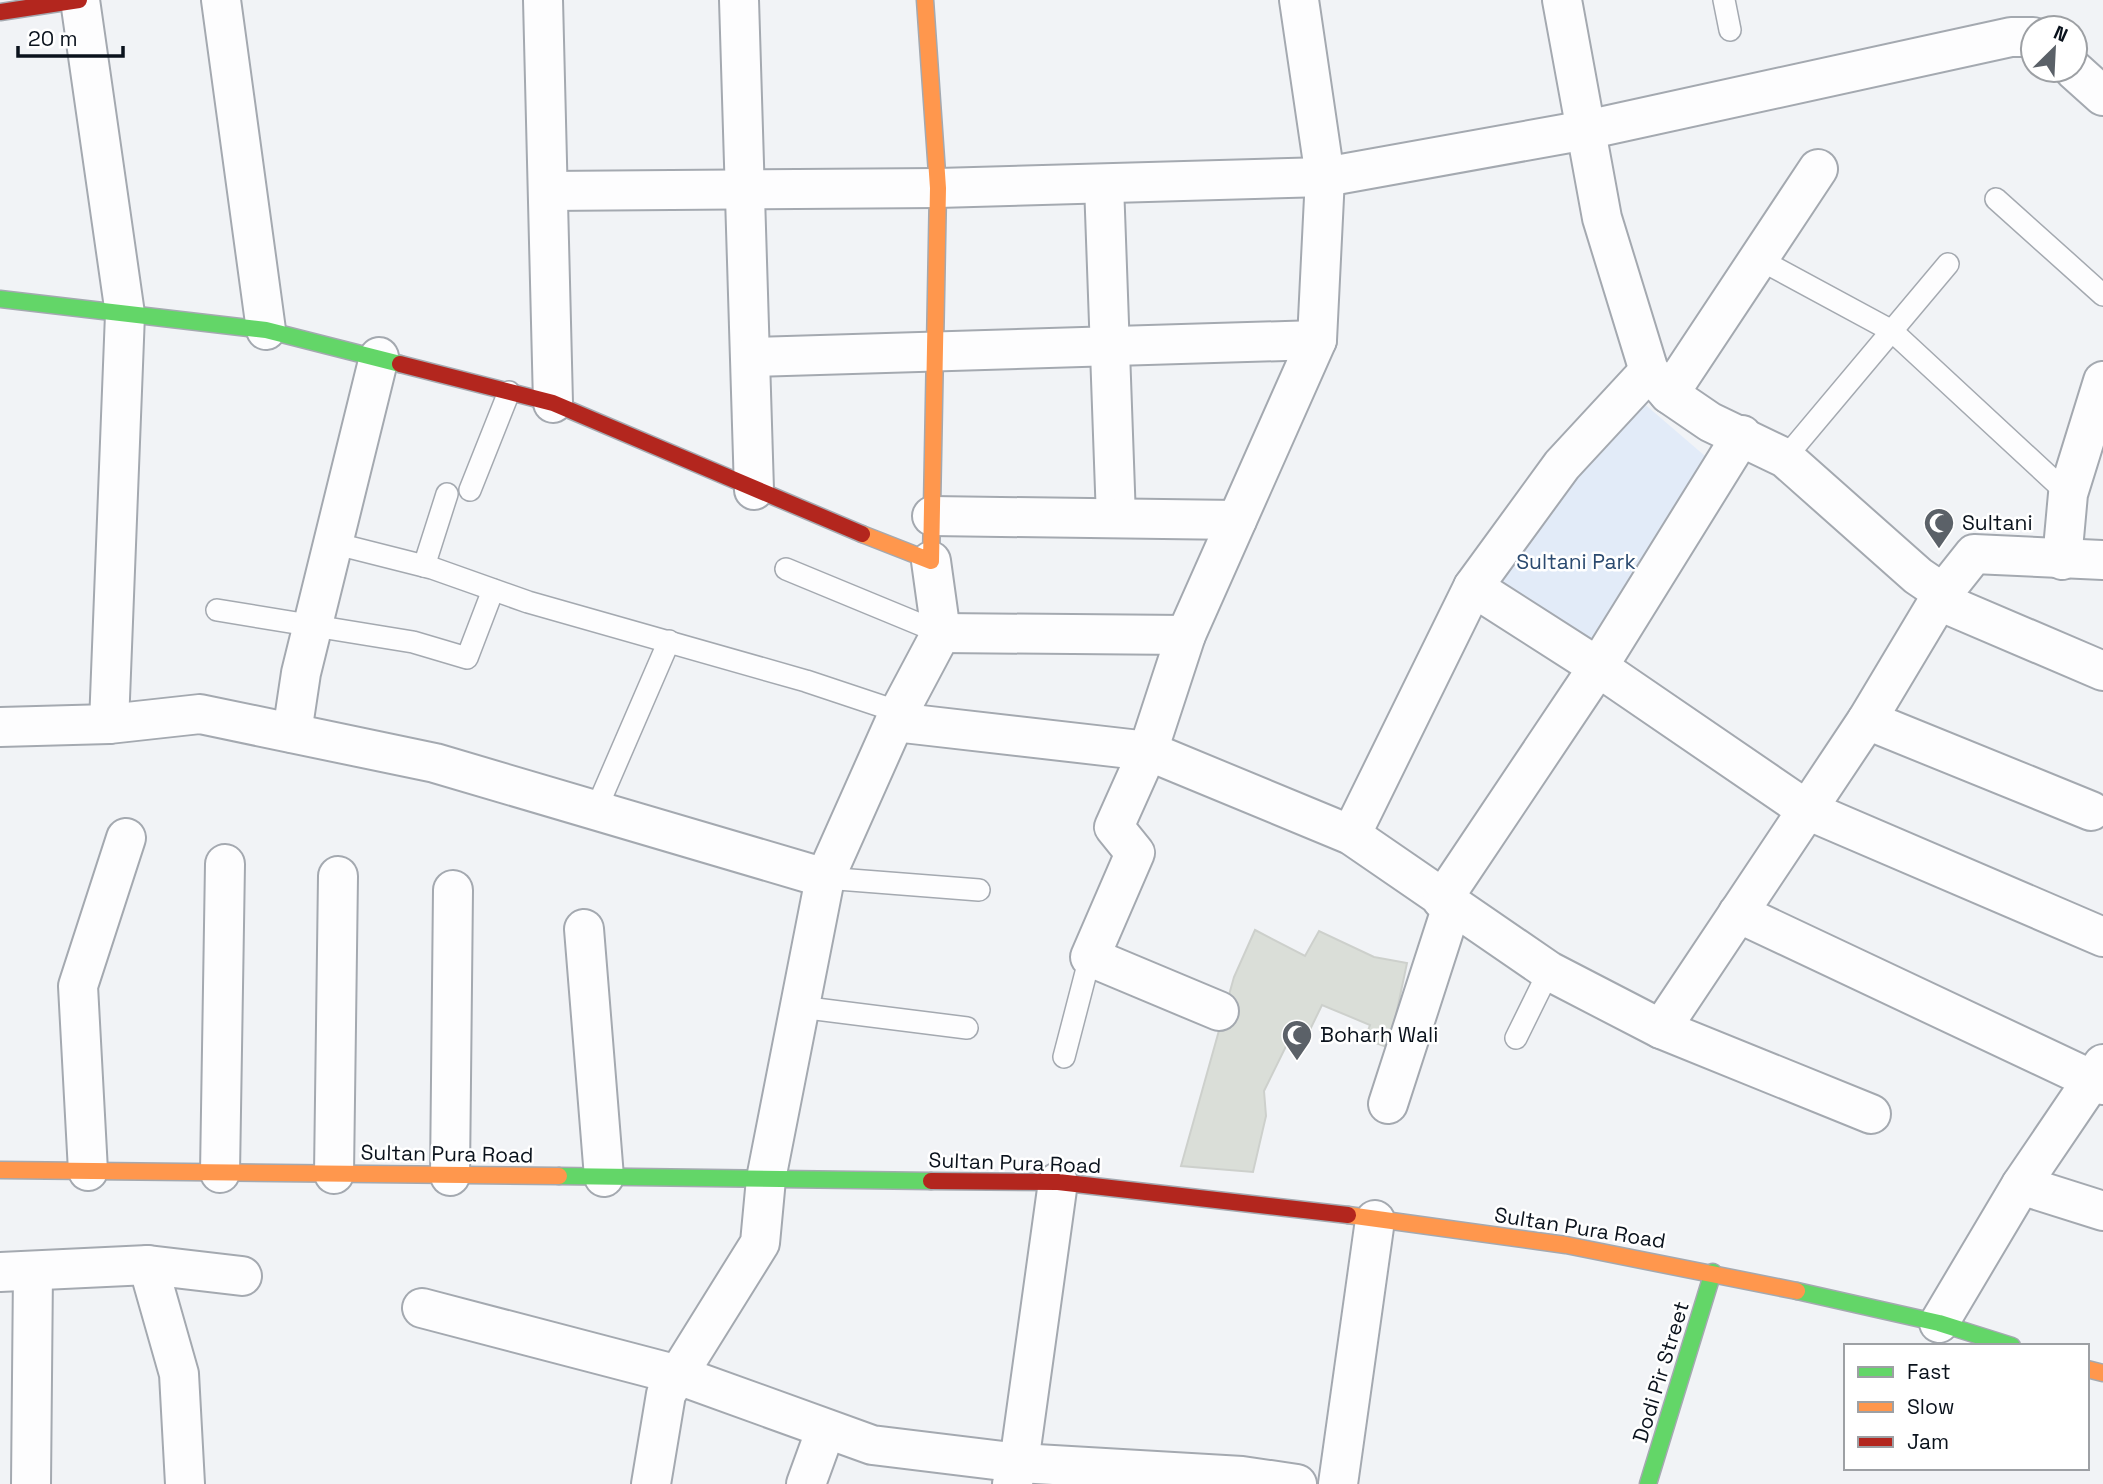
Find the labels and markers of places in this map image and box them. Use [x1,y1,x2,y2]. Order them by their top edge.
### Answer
mosque icon: Sultani [1922,506,1956,550]
place label: Sultani [1962,509,2033,536]
mosque icon: Boharh Wali [1280,1018,1314,1062]
place label: Boharh Wali [1320,1021,1438,1048]

